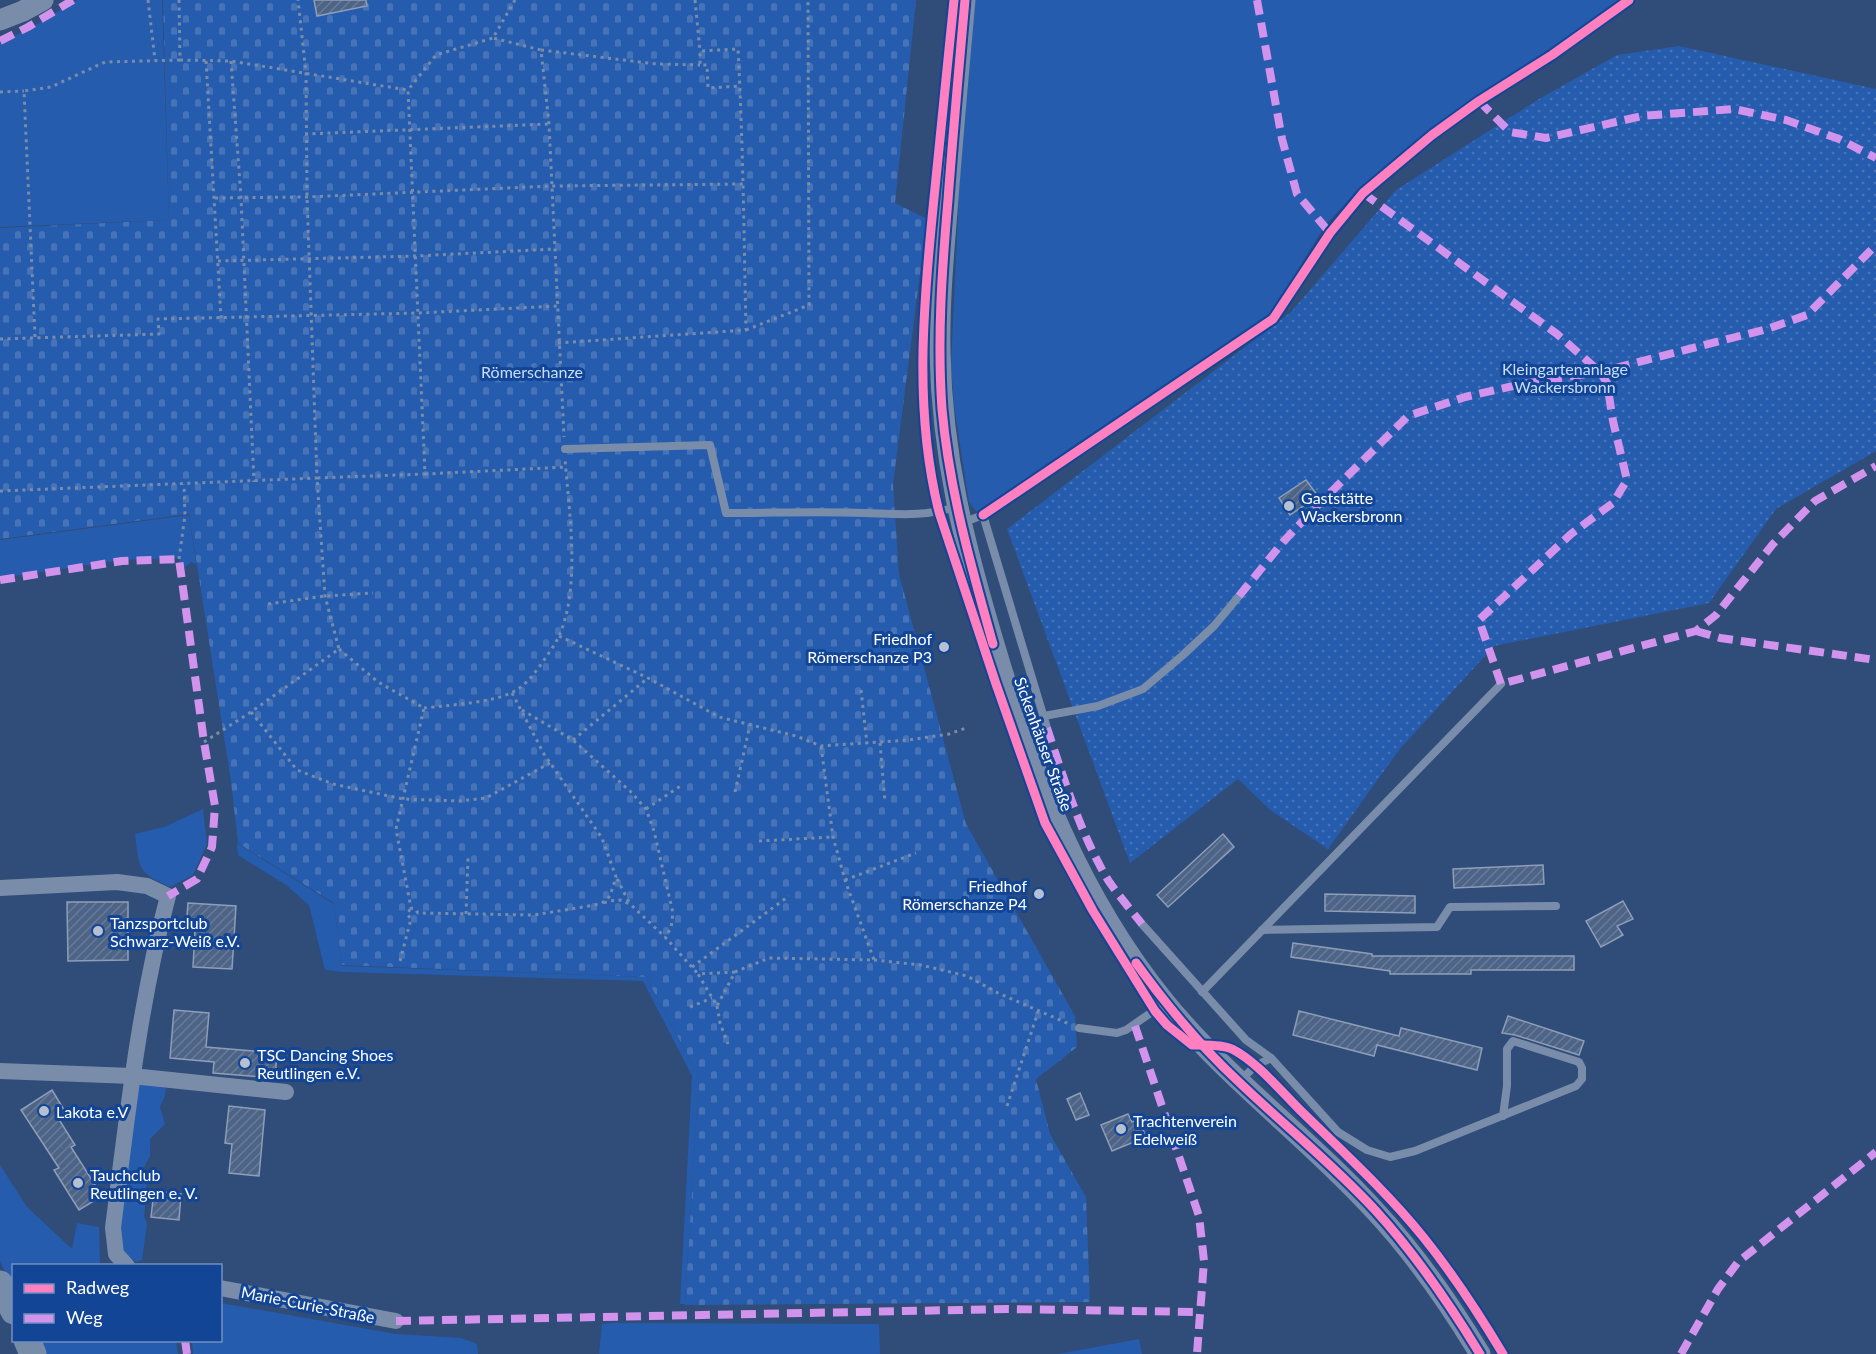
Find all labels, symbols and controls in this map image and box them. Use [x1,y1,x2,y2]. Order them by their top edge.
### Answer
park label: Kleingartenanlage Wackersbronn [1502,359,1628,396]
park label: Römerschanze [481,362,583,381]
place label: Gaststätte Wackersbronn [1301,488,1402,525]
marker: Gaststätte Wackersbronn [1282,499,1296,513]
place label: Friedhof Römerschanze P3 [807,629,932,666]
marker: Friedhof Römerschanze P3 [937,640,951,654]
street label: Sickenhäuser Straße [1011,674,1077,814]
place label: Friedhof Römerschanze P4 [902,876,1027,913]
marker: Friedhof Römerschanze P4 [1032,887,1046,901]
place label: Tanzsportclub Schwarz-Weiß e.V. [110,913,240,950]
marker: Tanzsportclub Schwarz-Weiß e.V. [91,924,105,938]
place label: TSC Dancing Shoes Reutlingen e.V. [257,1045,394,1082]
marker: TSC Dancing Shoes Reutlingen e.V. [238,1056,252,1070]
place label: Lakota e.V [56,1102,129,1121]
marker: Lakota e.V [37,1104,51,1118]
place label: Trachtenverein Edelweiß [1133,1111,1237,1148]
marker: Trachtenverein Edelweiß [1114,1122,1128,1136]
place label: Tauchclub Reutlingen e. V. [90,1165,198,1202]
marker: Tauchclub Reutlingen e. V. [71,1176,85,1190]
legend [12,1264,222,1342]
text: Radweg [66,1276,129,1298]
street label: Marie-Curie-Straße [240,1282,376,1326]
text: Weg [66,1306,103,1328]

